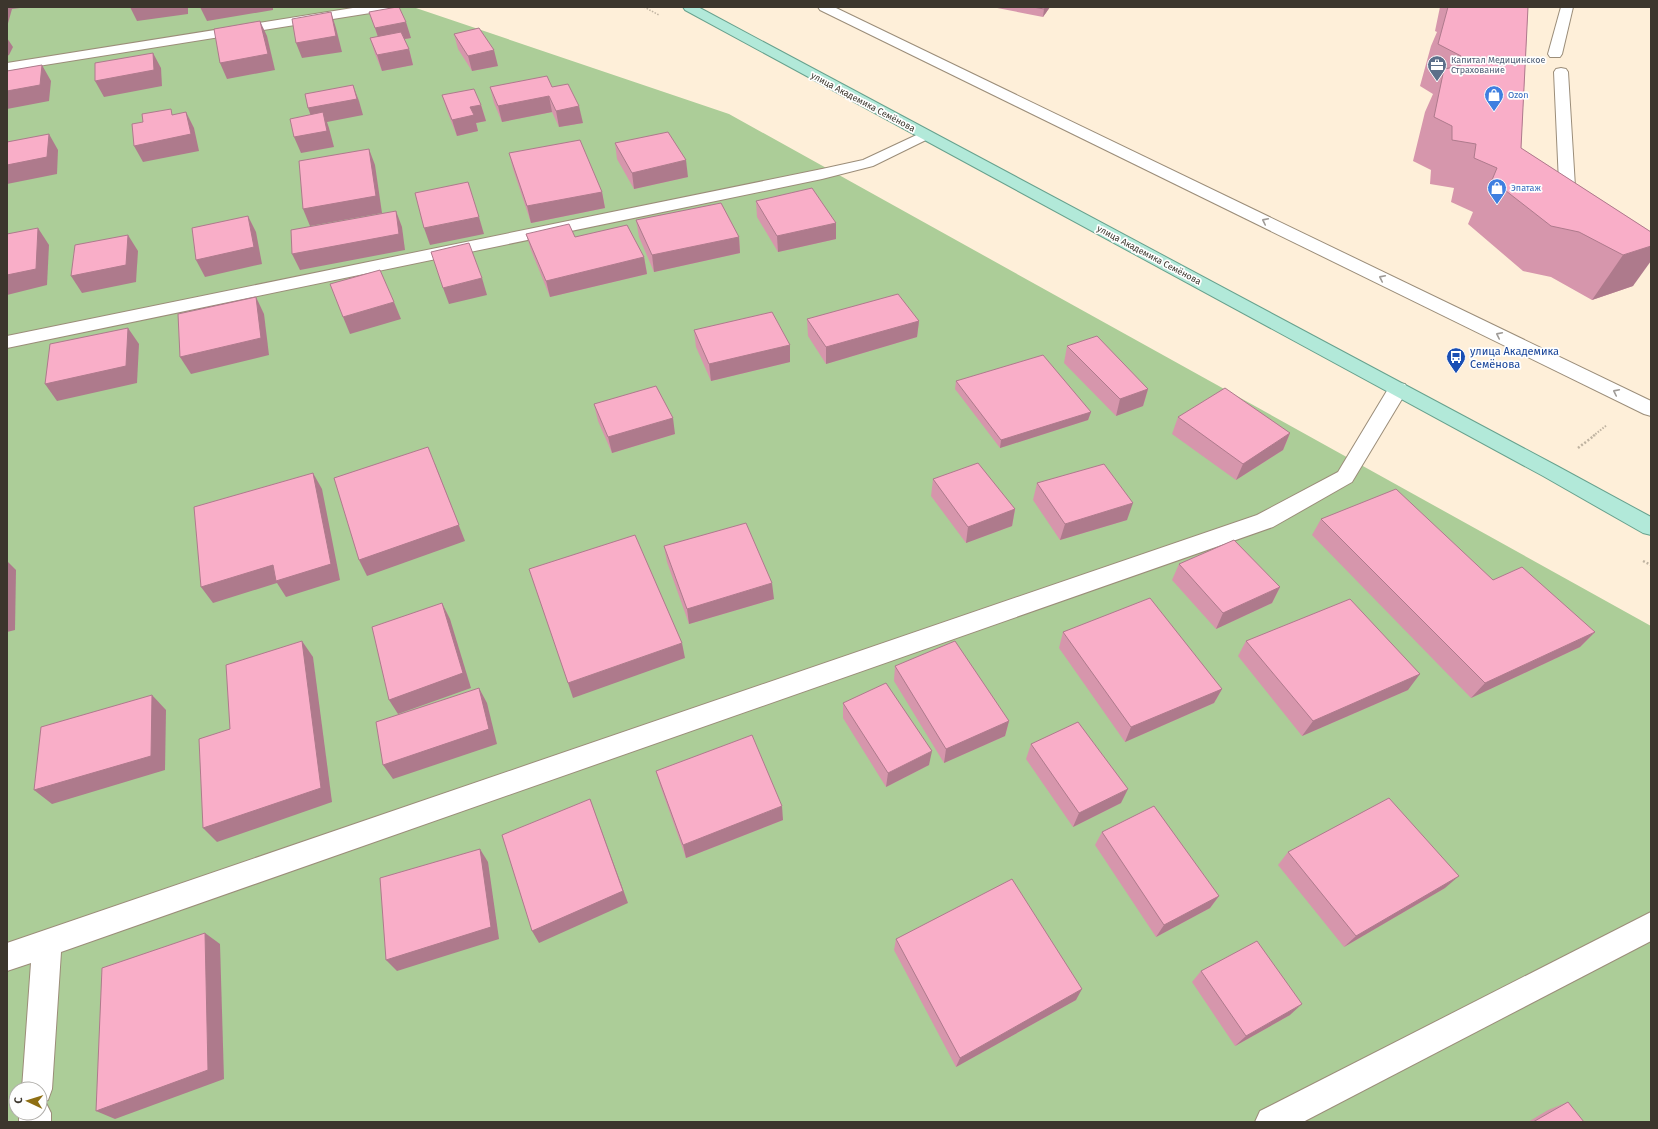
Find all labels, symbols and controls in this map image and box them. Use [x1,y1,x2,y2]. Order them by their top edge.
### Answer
office icon: Капитал Медицинское Страхование [1426,54,1448,82]
place label: Капитал Медицинское Страхование [1451,55,1545,75]
street label: улица Академика Семёнова [809,70,917,134]
shop icon: Ozon [1483,84,1505,112]
place label: Ozon [1508,90,1529,100]
shop icon: Эпатаж [1486,177,1508,205]
place label: Эпатаж [1511,183,1541,193]
one-way arrow [1262,218,1269,226]
street label: улица Академика Семёнова [1095,223,1203,287]
one-way arrow [1379,275,1386,283]
one-way arrow [1496,332,1503,340]
place label: улица Академика Семёнова [1470,345,1559,371]
bus stop icon: улица Академика Семёнова [1445,346,1467,374]
one-way arrow [1613,389,1620,397]
north arrow [8,1081,48,1121]
text: С [12,1096,25,1104]

